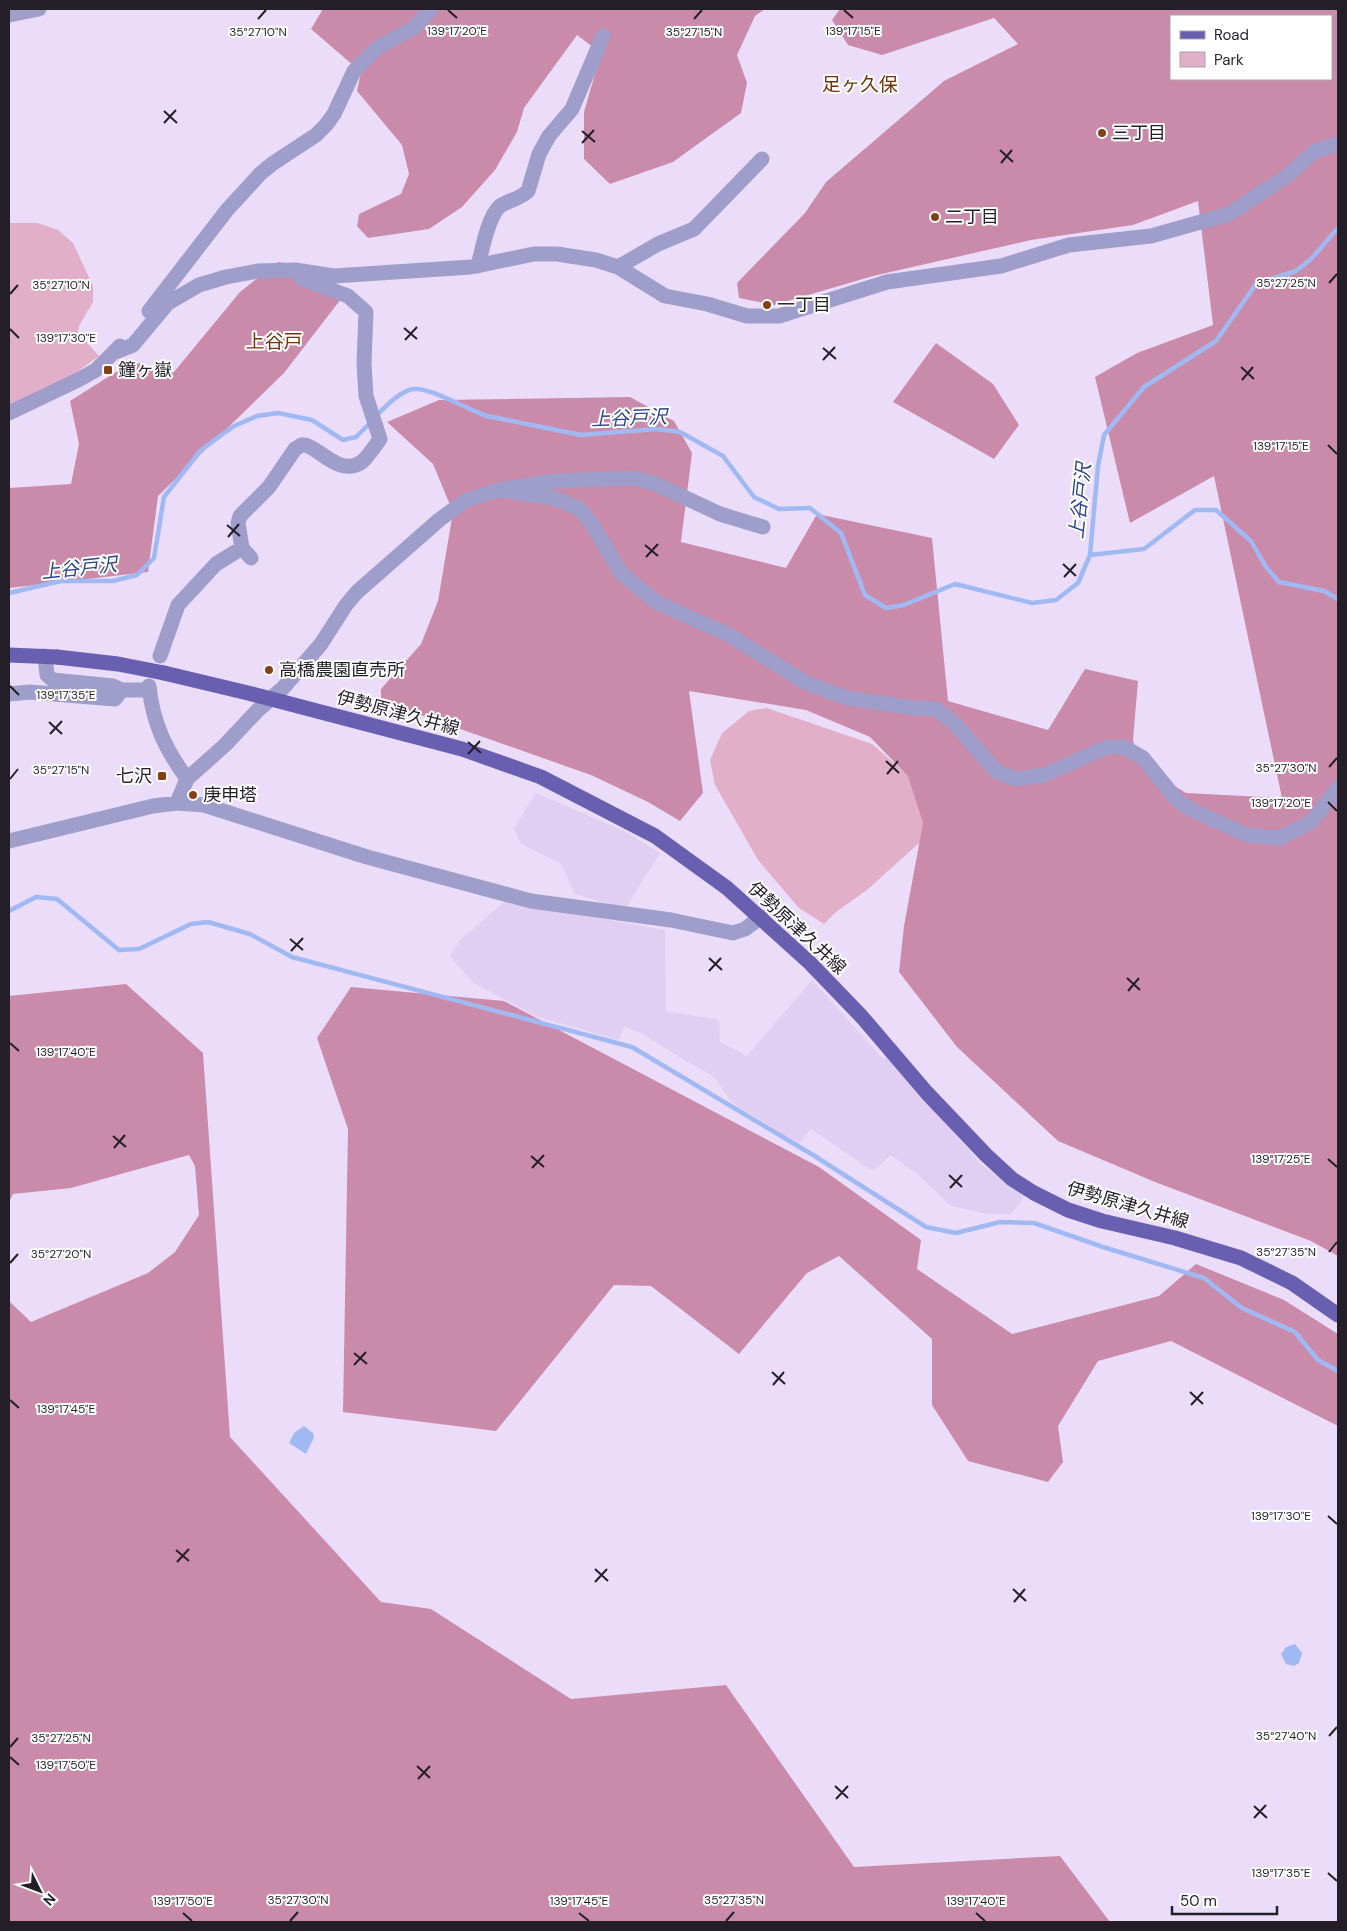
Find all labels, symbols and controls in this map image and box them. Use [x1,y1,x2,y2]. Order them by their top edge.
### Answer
legend [1170,15,1332,80]
text: 139°17'20"E [427,23,487,39]
text: 139°17'15"E [825,23,881,39]
text: 35°27'10"N [229,24,287,40]
text: 35°27'15"N [666,24,722,40]
text: Road [1214,25,1249,45]
text: Park [1214,50,1244,70]
district label: 足ヶ久保 [822,72,898,97]
place label: 三丁目 [1112,121,1166,145]
marker: 三丁目 [1096,127,1108,139]
place label: 二丁目 [945,205,999,229]
marker: 二丁目 [929,211,941,223]
text: 35°27'25"N [1256,275,1316,291]
text: 35°27'10"N [32,277,90,293]
place label: 一丁目 [777,293,831,317]
marker: 一丁目 [761,299,773,311]
district label: 上谷戸 [245,329,303,354]
text: 139°17'30"E [36,330,96,346]
place label: 鐘ヶ嶽 [118,358,172,382]
marker: 鐘ヶ嶽 [102,364,114,376]
water label: 上谷戸沢 [591,404,670,432]
text: 139°17'15"E [1253,438,1309,454]
water label: 上谷戸沢 [1064,459,1097,540]
water label: 上谷戸沢 [40,551,121,584]
place label: 高橋農園直売所 [279,658,405,682]
marker: 高橋農園直売所 [263,664,275,676]
street label: 伊勢原津久井線 [334,685,462,741]
text: 139°17'35"E [36,687,96,703]
text: 35°27'30"N [1256,760,1317,776]
text: 35°27'15"N [33,762,89,778]
place label: 七沢 [116,764,152,788]
marker: 七沢 [156,770,168,782]
place label: 庚申塔 [203,783,257,807]
marker: 庚申塔 [187,789,199,801]
text: 139°17'20"E [1251,795,1311,811]
street label: 伊勢原津久井線 [743,876,851,980]
text: 139°17'40"E [36,1044,96,1060]
text: 139°17'25"E [1252,1151,1311,1167]
street label: 伊勢原津久井線 [1064,1176,1192,1234]
text: 35°27'35"N [1256,1244,1316,1260]
text: 35°27'20"N [31,1246,91,1262]
text: 139°17'45"E [37,1401,96,1417]
text: 139°17'30"E [1251,1508,1311,1524]
text: 35°27'40"N [1256,1728,1316,1744]
text: 35°27'25"N [31,1730,91,1746]
text: 139°17'50"E [36,1757,96,1773]
text: 139°17'35"E [1251,1865,1311,1881]
north arrow [15,1866,65,1916]
scale bar [1172,1884,1277,1916]
text: N [40,1890,60,1910]
text: 50 m [1180,1891,1217,1911]
text: 35°27'30"N [268,1892,329,1908]
text: 35°27'35"N [704,1892,764,1908]
text: 139°17'50"E [153,1893,213,1909]
text: 139°17'45"E [550,1893,609,1909]
text: 139°17'40"E [946,1893,1006,1909]

